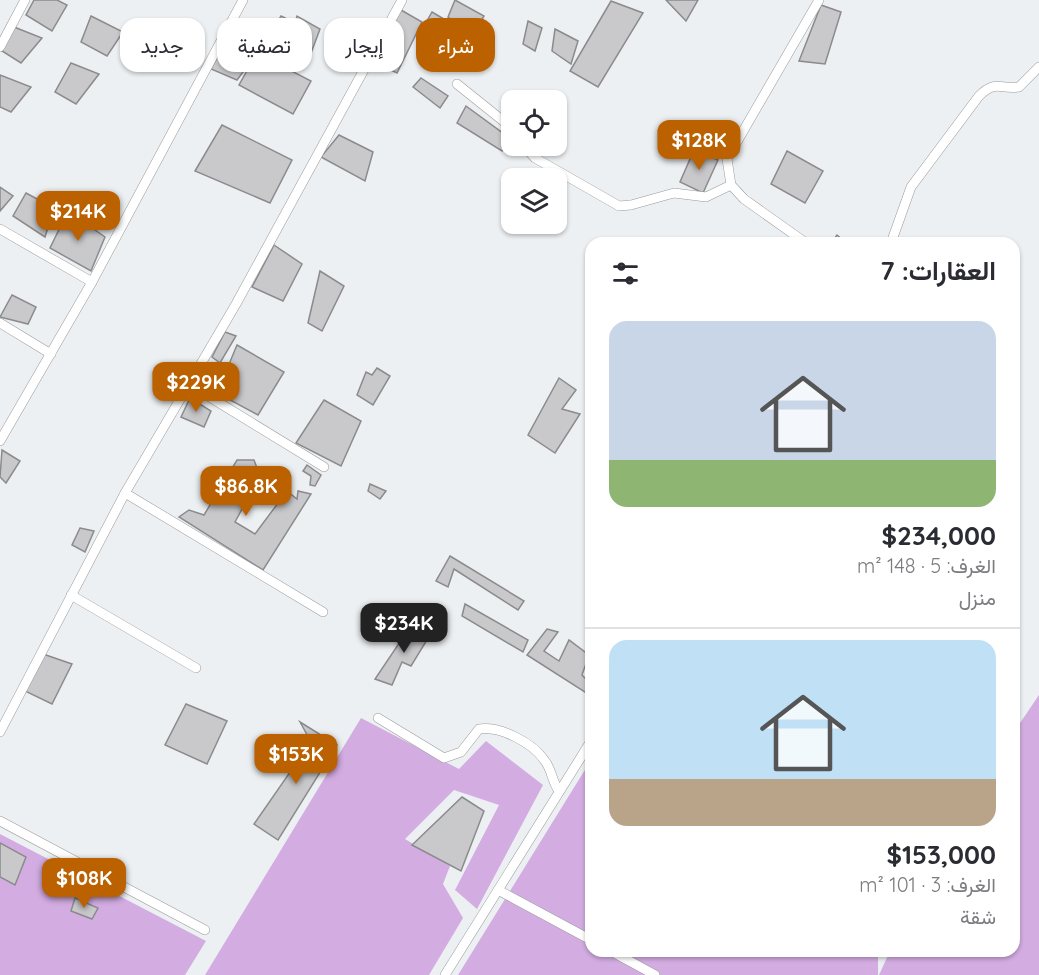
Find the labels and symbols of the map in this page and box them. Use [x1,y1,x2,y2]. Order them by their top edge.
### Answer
pin: $128K [657,120,741,171]
pin: $214K [36,191,120,242]
pin: $229K [154,362,238,413]
pin: $86.8K [197,466,295,517]
pin: $234K [362,603,446,654]
pin: $153K [254,734,338,785]
pin: $108K [42,858,126,909]

